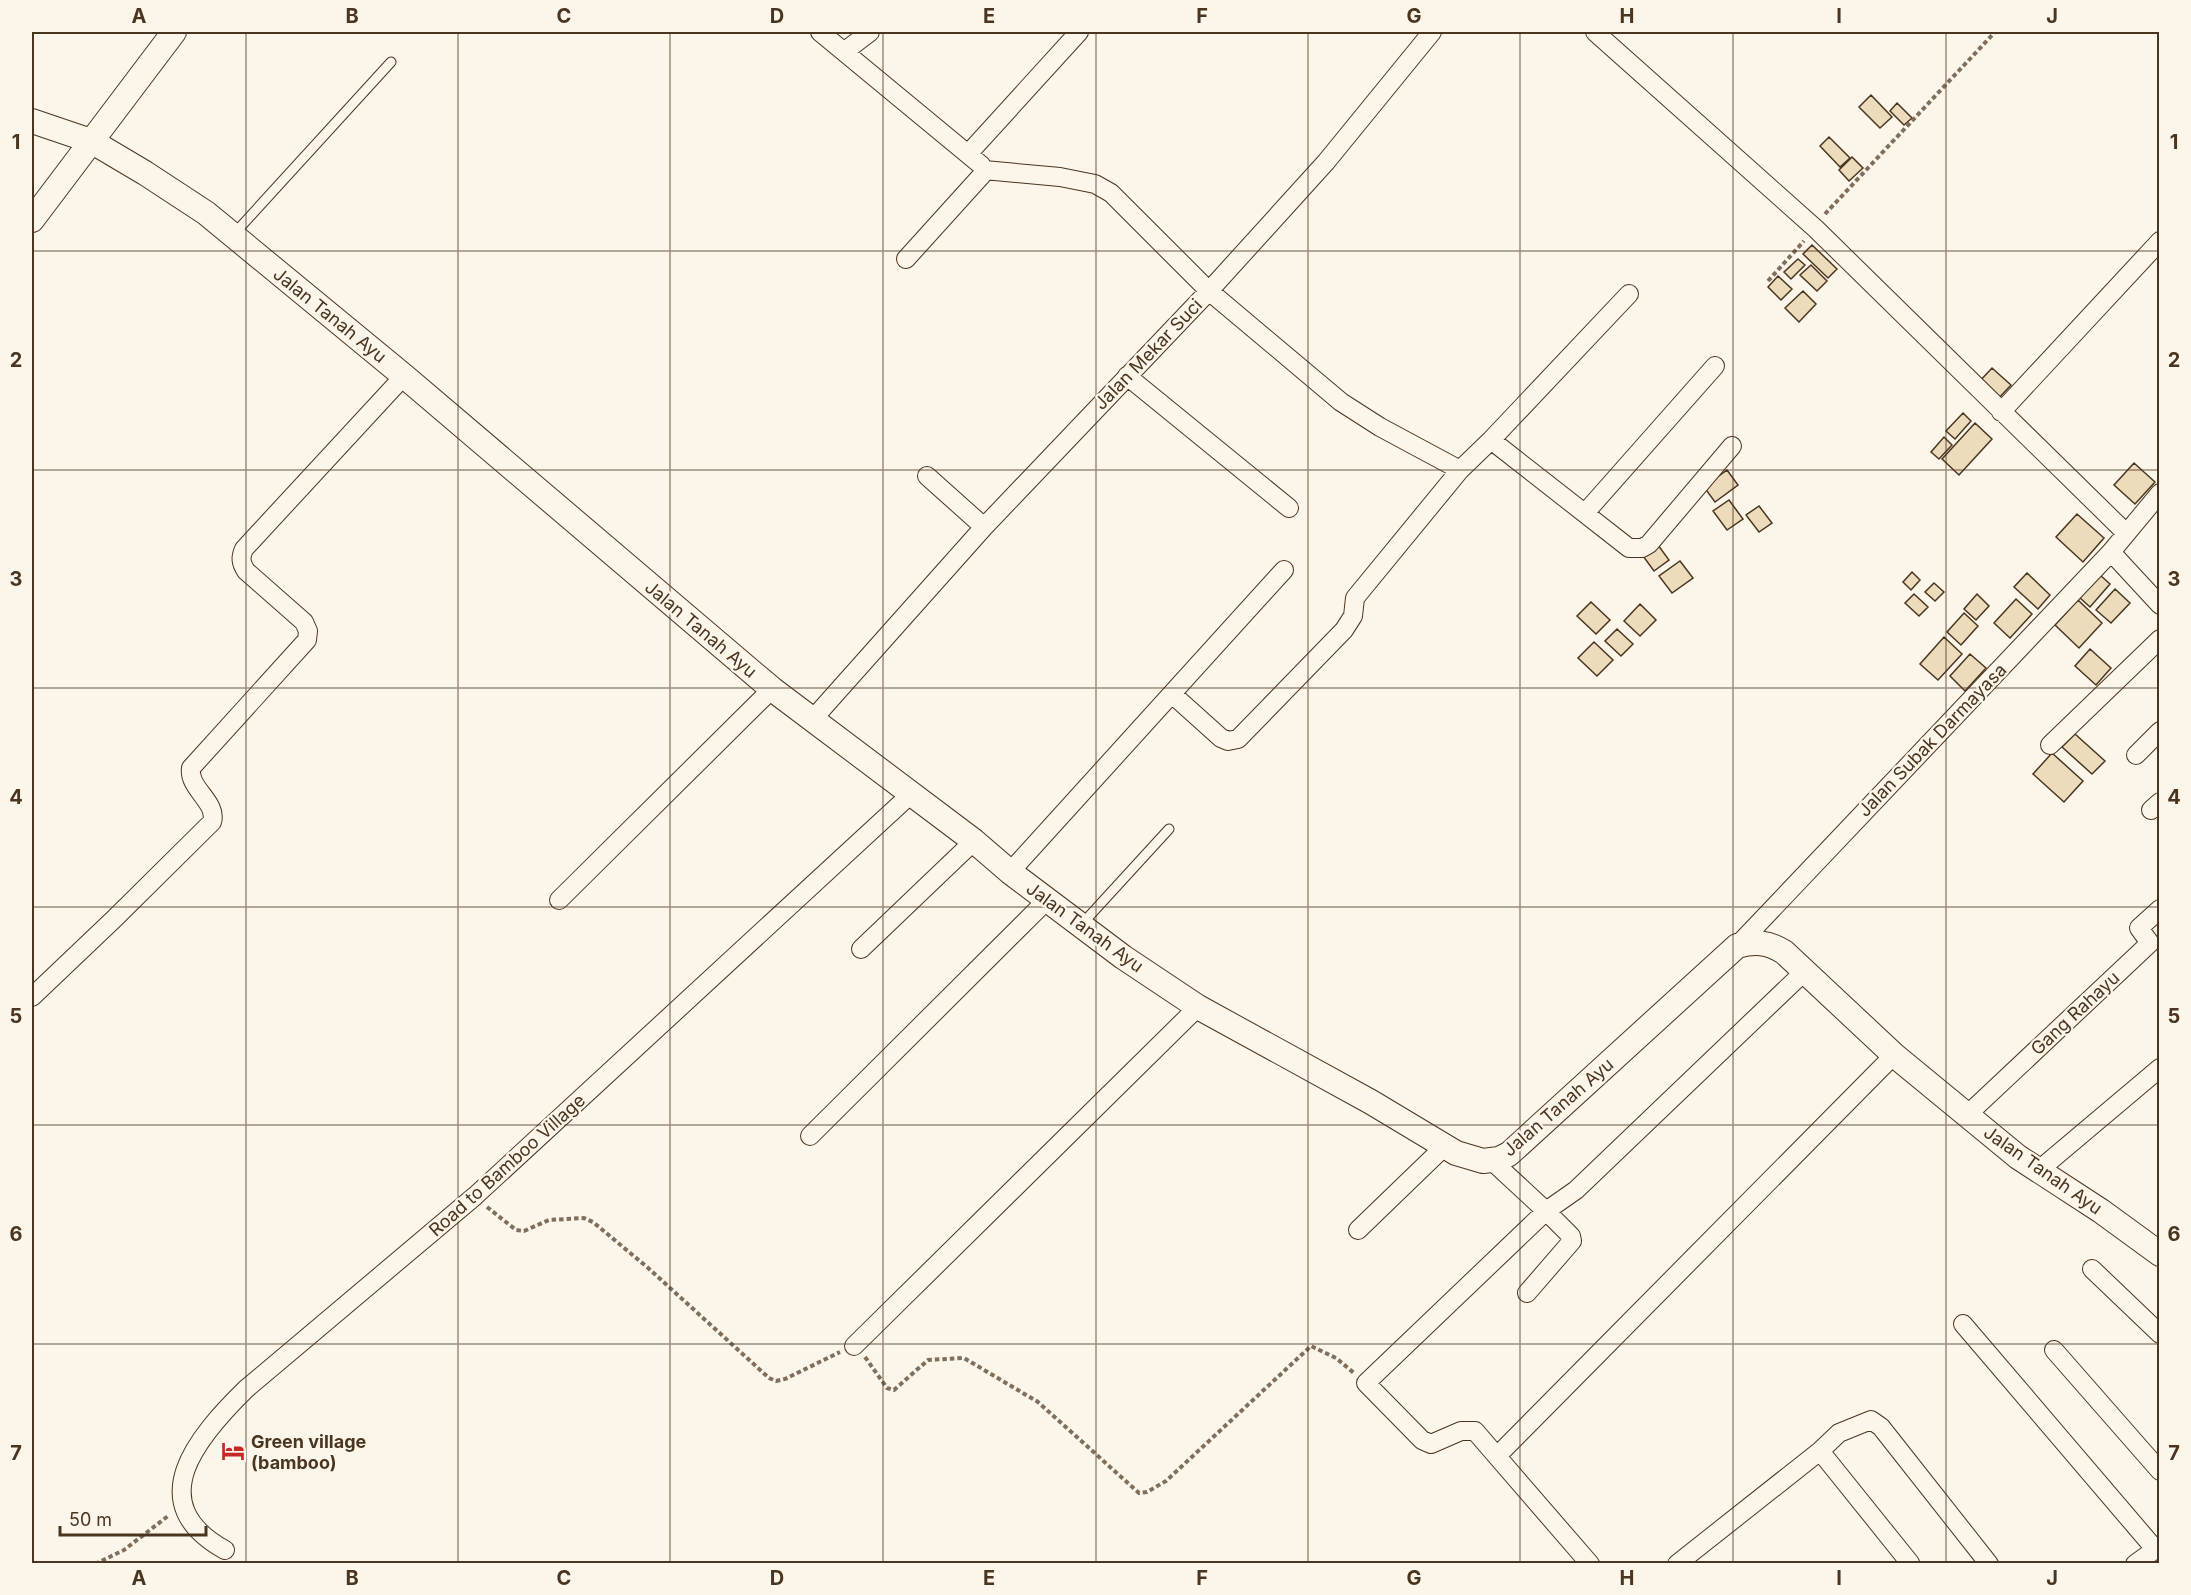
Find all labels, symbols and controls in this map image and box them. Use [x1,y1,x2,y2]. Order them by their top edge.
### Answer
text: A [132,4,147,28]
text: B [345,4,359,28]
text: C [557,4,571,28]
text: D [770,4,784,28]
text: E [983,4,995,28]
text: F [1196,4,1208,28]
text: G [1406,4,1422,28]
text: H [1620,4,1634,28]
text: I [1836,4,1842,28]
text: J [2046,4,2058,28]
text: 1 [12,130,20,154]
text: 1 [2170,130,2178,154]
street label: Jalan Tanah Ayu [269,263,391,367]
street label: Jalan Mekar Suci [1090,294,1206,414]
text: 2 [10,348,22,372]
text: 2 [2168,348,2180,372]
text: 3 [10,567,22,591]
text: 3 [2168,567,2180,591]
street label: Jalan Tanah Ayu [641,576,761,682]
street label: Jalan Subak Darmayasa [1853,659,2011,821]
text: 4 [9,785,23,809]
text: 4 [2167,785,2181,809]
street label: Jalan Tanah Ayu [1022,878,1148,976]
street label: Gang Rahayu [2026,967,2124,1059]
text: 5 [10,1004,22,1028]
text: 5 [2168,1004,2180,1028]
street label: Jalan Tanah Ayu [1499,1053,1617,1161]
street label: Road to Bamboo Village [425,1089,589,1241]
street label: Jalan Tanah Ayu [1980,1121,2106,1219]
text: 6 [10,1222,23,1246]
text: 6 [2168,1222,2181,1246]
place label: Green village (bamboo) [251,1431,367,1473]
hotel icon: Green village (bamboo) [220,1438,246,1464]
text: 7 [10,1441,22,1465]
text: 7 [2168,1441,2180,1465]
scale bar [60,1499,206,1537]
text: 50 m [69,1509,112,1530]
text: A [132,1566,147,1590]
text: B [345,1566,359,1590]
text: C [557,1566,571,1590]
text: D [770,1566,784,1590]
text: E [983,1566,995,1590]
text: F [1196,1566,1208,1590]
text: G [1406,1566,1422,1590]
text: H [1620,1566,1634,1590]
text: I [1836,1566,1842,1590]
text: J [2046,1566,2058,1590]

